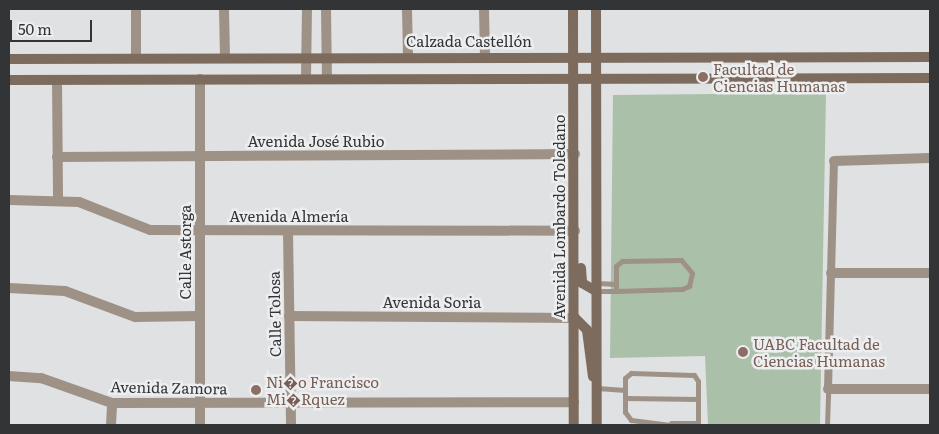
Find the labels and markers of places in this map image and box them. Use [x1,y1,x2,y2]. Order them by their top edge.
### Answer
place label: Facultad de Ciencias Humanas [713,59,845,94]
marker: Facultad de Ciencias Humanas [697,71,709,83]
place label: UABC Facultad de Ciencias Humanas [753,334,885,369]
marker: UABC Facultad de Ciencias Humanas [737,346,749,358]
place label: Ni�o Francisco Mi�Rquez [266,372,379,407]
marker: Ni�o Francisco Mi�Rquez [250,384,262,396]

